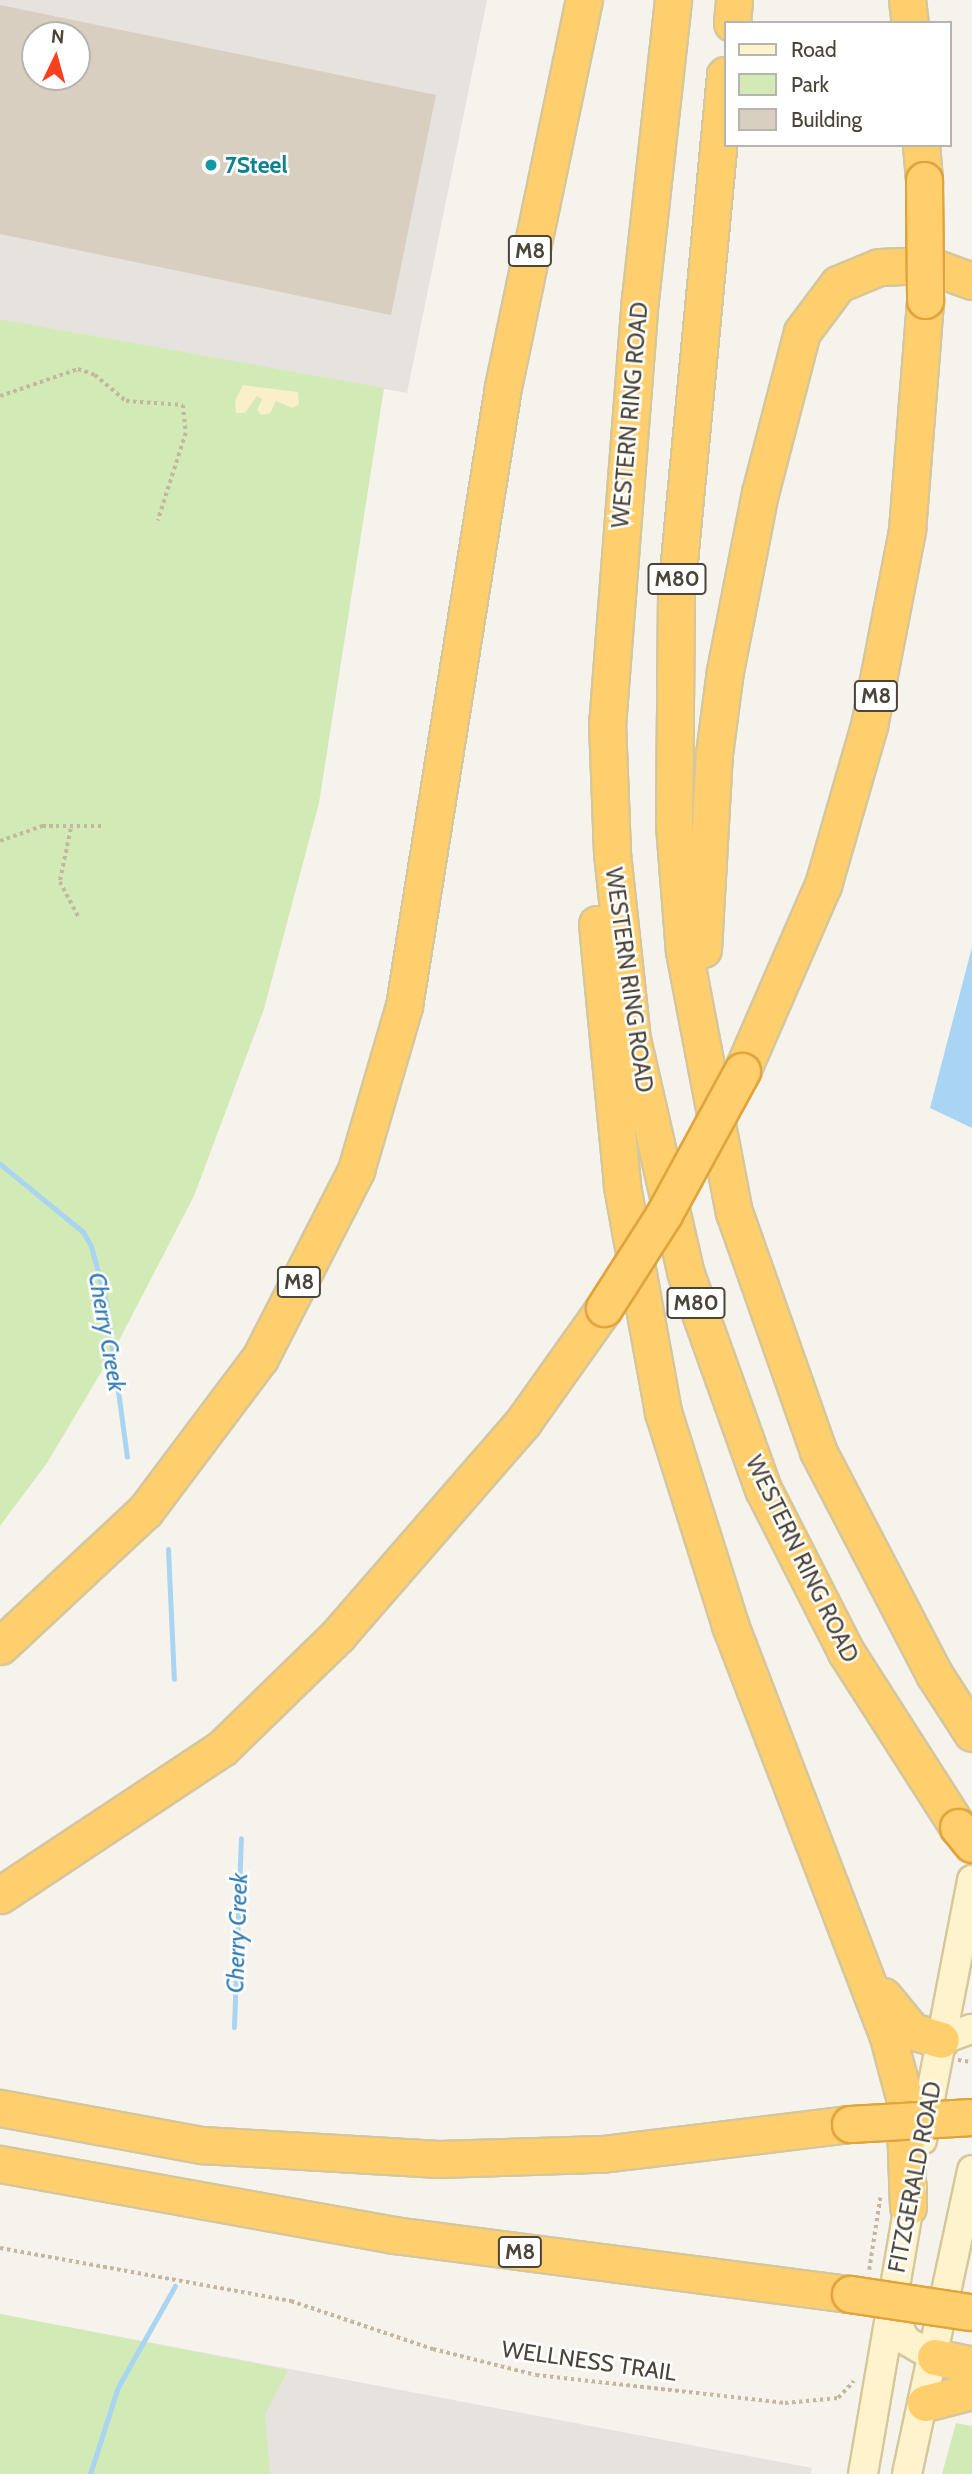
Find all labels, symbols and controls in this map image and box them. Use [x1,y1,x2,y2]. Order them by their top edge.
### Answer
north arrow [21,21,91,91]
legend [724,21,951,147]
text: N [50,25,65,49]
text: Road [791,37,837,62]
text: Park [791,72,829,97]
text: Building [791,107,862,132]
place label: 7Steel [225,151,287,179]
marker: 7Steel [203,157,219,173]
road number: M8 [507,233,553,268]
street label: WESTERN RING ROAD [606,301,654,529]
road number: M80 [647,562,707,596]
road number: M8 [853,678,899,714]
street label: WESTERN RING ROAD [600,866,658,1094]
road number: M8 [276,1264,322,1300]
water label: Cherry Creek [82,1270,132,1394]
road number: M80 [666,1286,726,1320]
street label: WESTERN RING ROAD [740,1451,864,1667]
water label: Cherry Creek [221,1872,253,1994]
street label: FITZGERALD ROAD [883,2079,947,2275]
road number: M8 [497,2234,543,2270]
street label: WELLNESS TRAIL [500,2335,678,2387]

